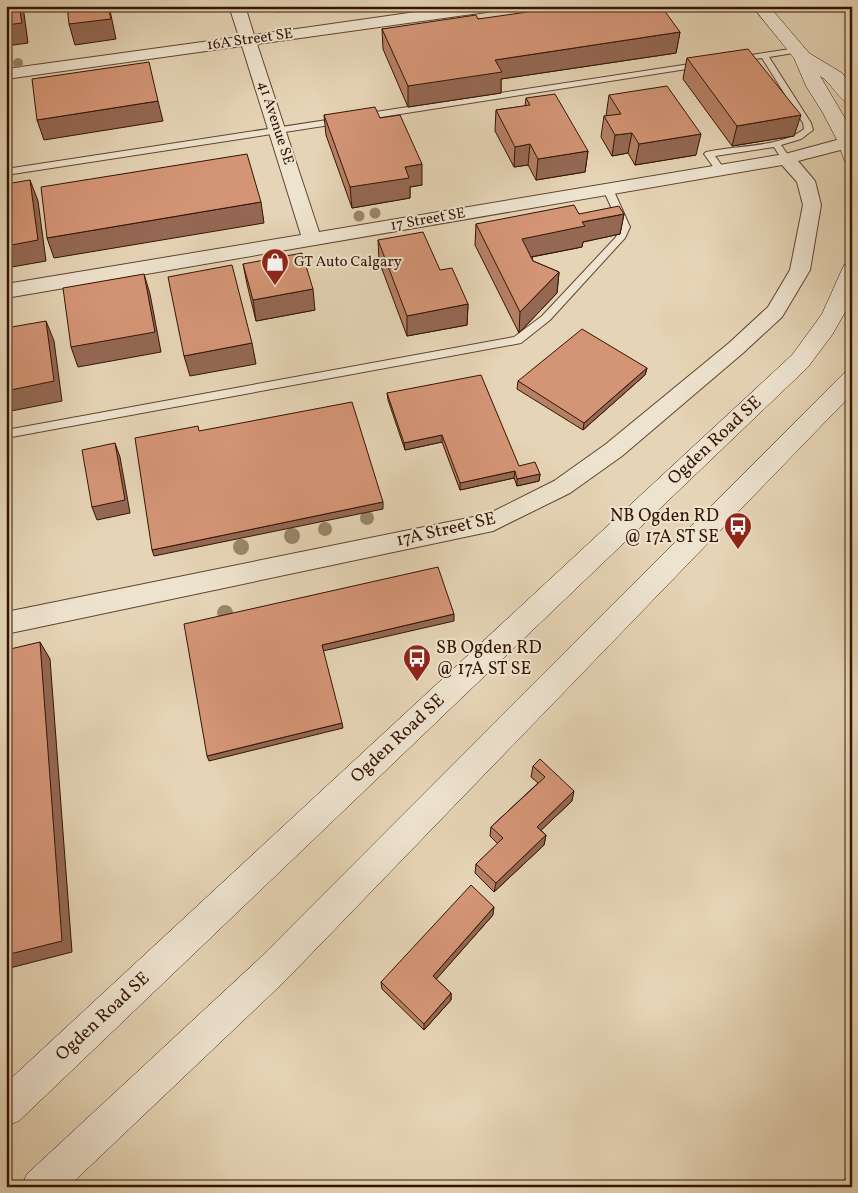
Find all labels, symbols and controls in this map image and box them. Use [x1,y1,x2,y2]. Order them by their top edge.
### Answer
street label: 16A Street SE [206,24,294,56]
street label: 41 Avenue SE [252,78,298,168]
street label: 17 Street SE [389,203,467,237]
shop icon: GT Auto Calgary [260,247,290,286]
place label: GT Auto Calgary [294,252,402,273]
street label: Ogden Road SE [662,391,768,491]
place label: NB Ogden RD @ 17A ST SE [610,504,719,550]
street label: 17A Street SE [394,506,499,554]
bus stop icon: NB Ogden RD @ 17A ST SE [723,511,753,550]
place label: SB Ogden RD @ 17A ST SE [436,636,542,682]
bus stop icon: SB Ogden RD @ 17A ST SE [402,643,432,682]
street label: Ogden Road SE [345,689,451,789]
street label: Ogden Road SE [50,967,156,1067]

